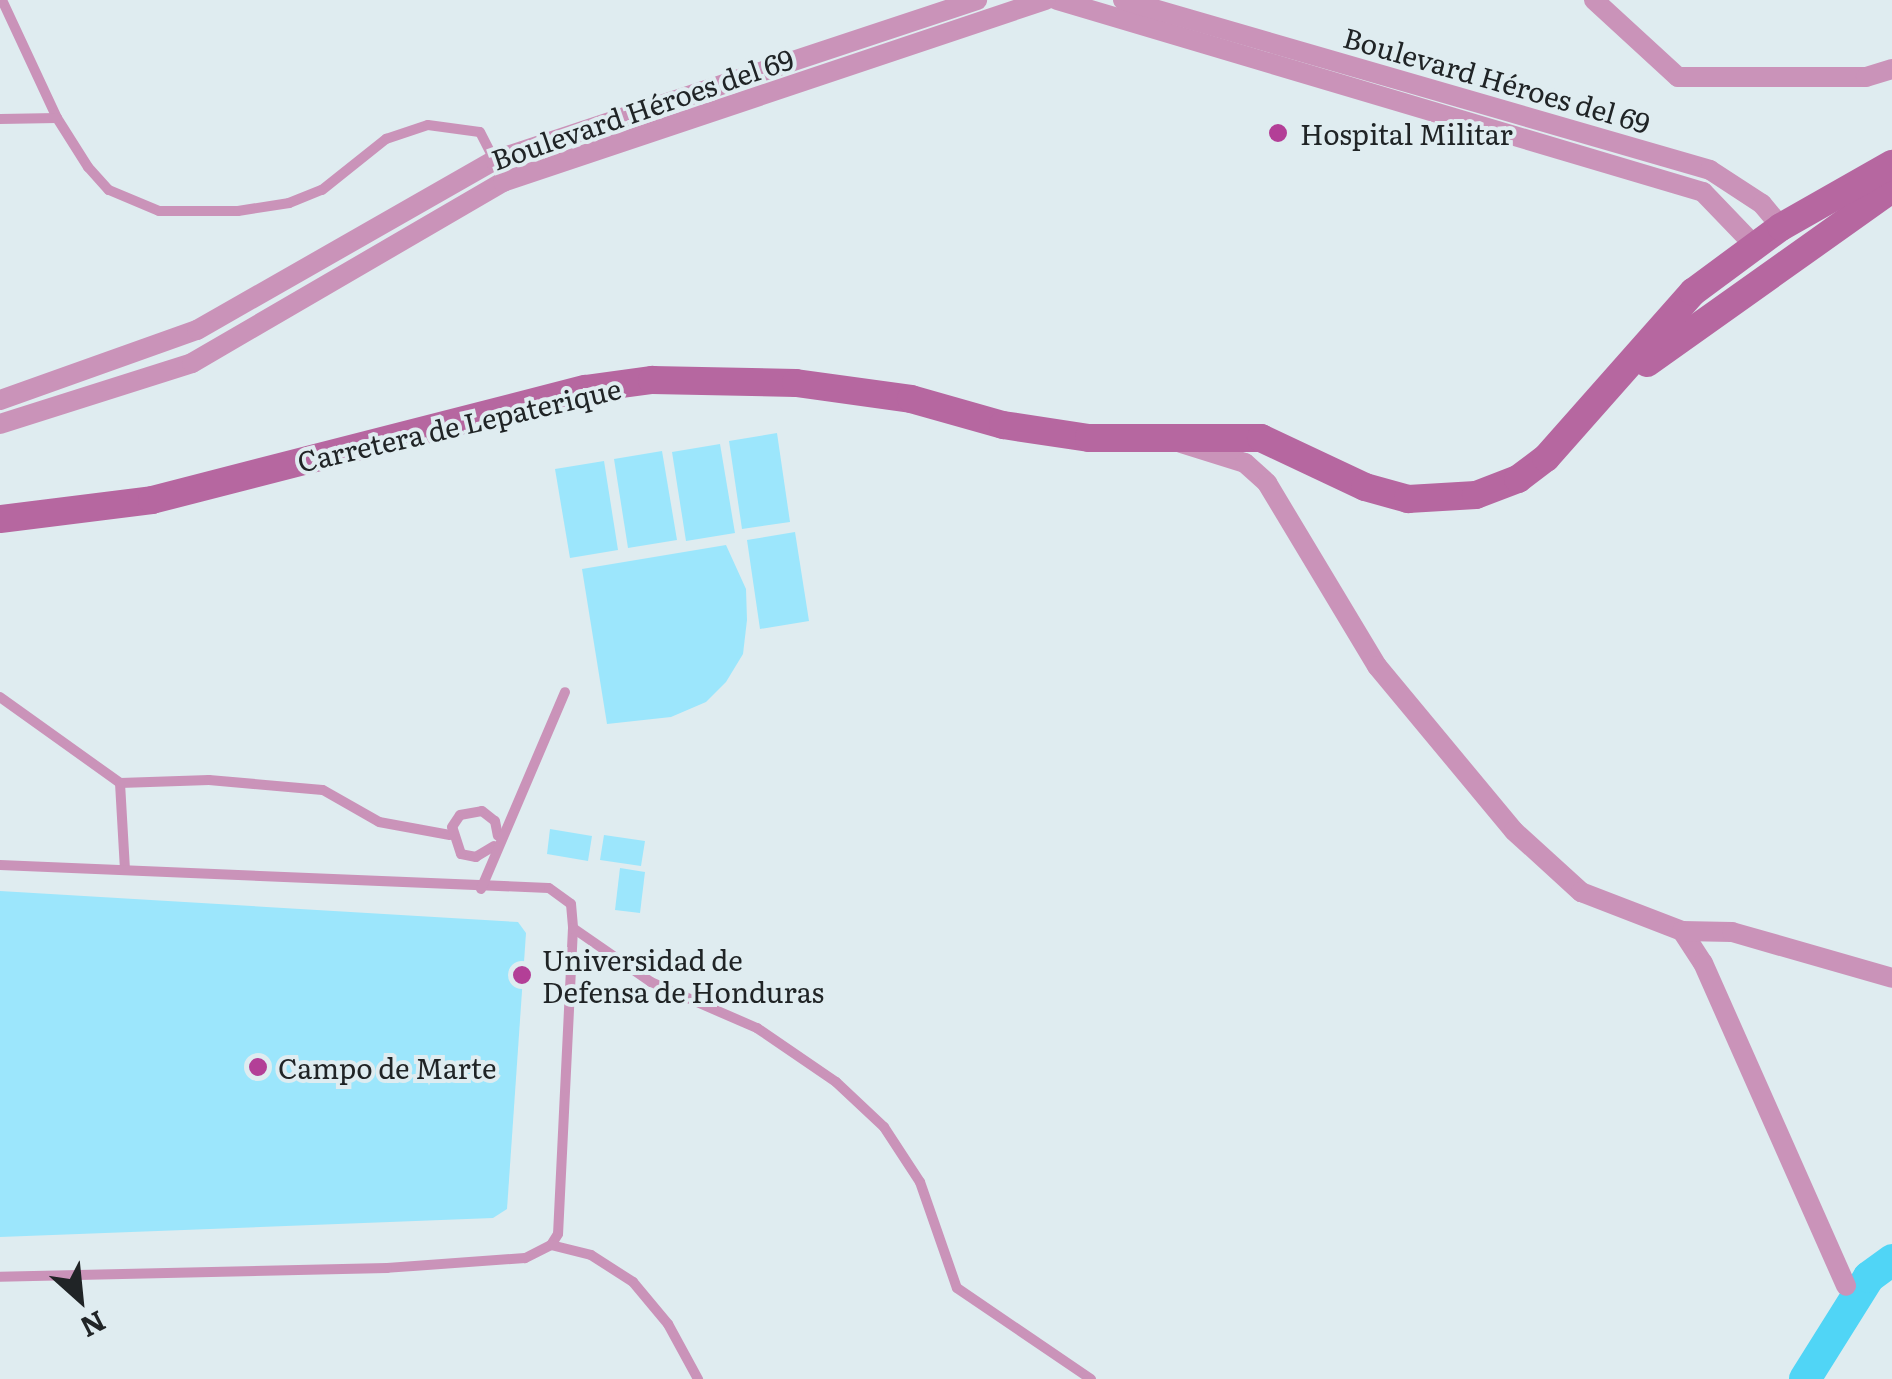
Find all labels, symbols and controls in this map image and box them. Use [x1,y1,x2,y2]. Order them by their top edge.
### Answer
street label: Boulevard Héroes del 69 [1340,19,1654,139]
street label: Boulevard Héroes del 69 [487,40,797,176]
place label: Hospital Militar [1300,116,1513,150]
marker: Hospital Militar [1265,120,1291,146]
street label: Carretera de Lepaterique [294,370,624,478]
place label: Universidad de Defensa de Honduras [542,942,824,1008]
marker: Universidad de Defensa de Honduras [511,964,533,986]
place label: Campo de Marte [278,1050,497,1084]
marker: Campo de Marte [247,1056,269,1078]
north arrow [30,1249,130,1349]
text: N [74,1302,114,1350]

